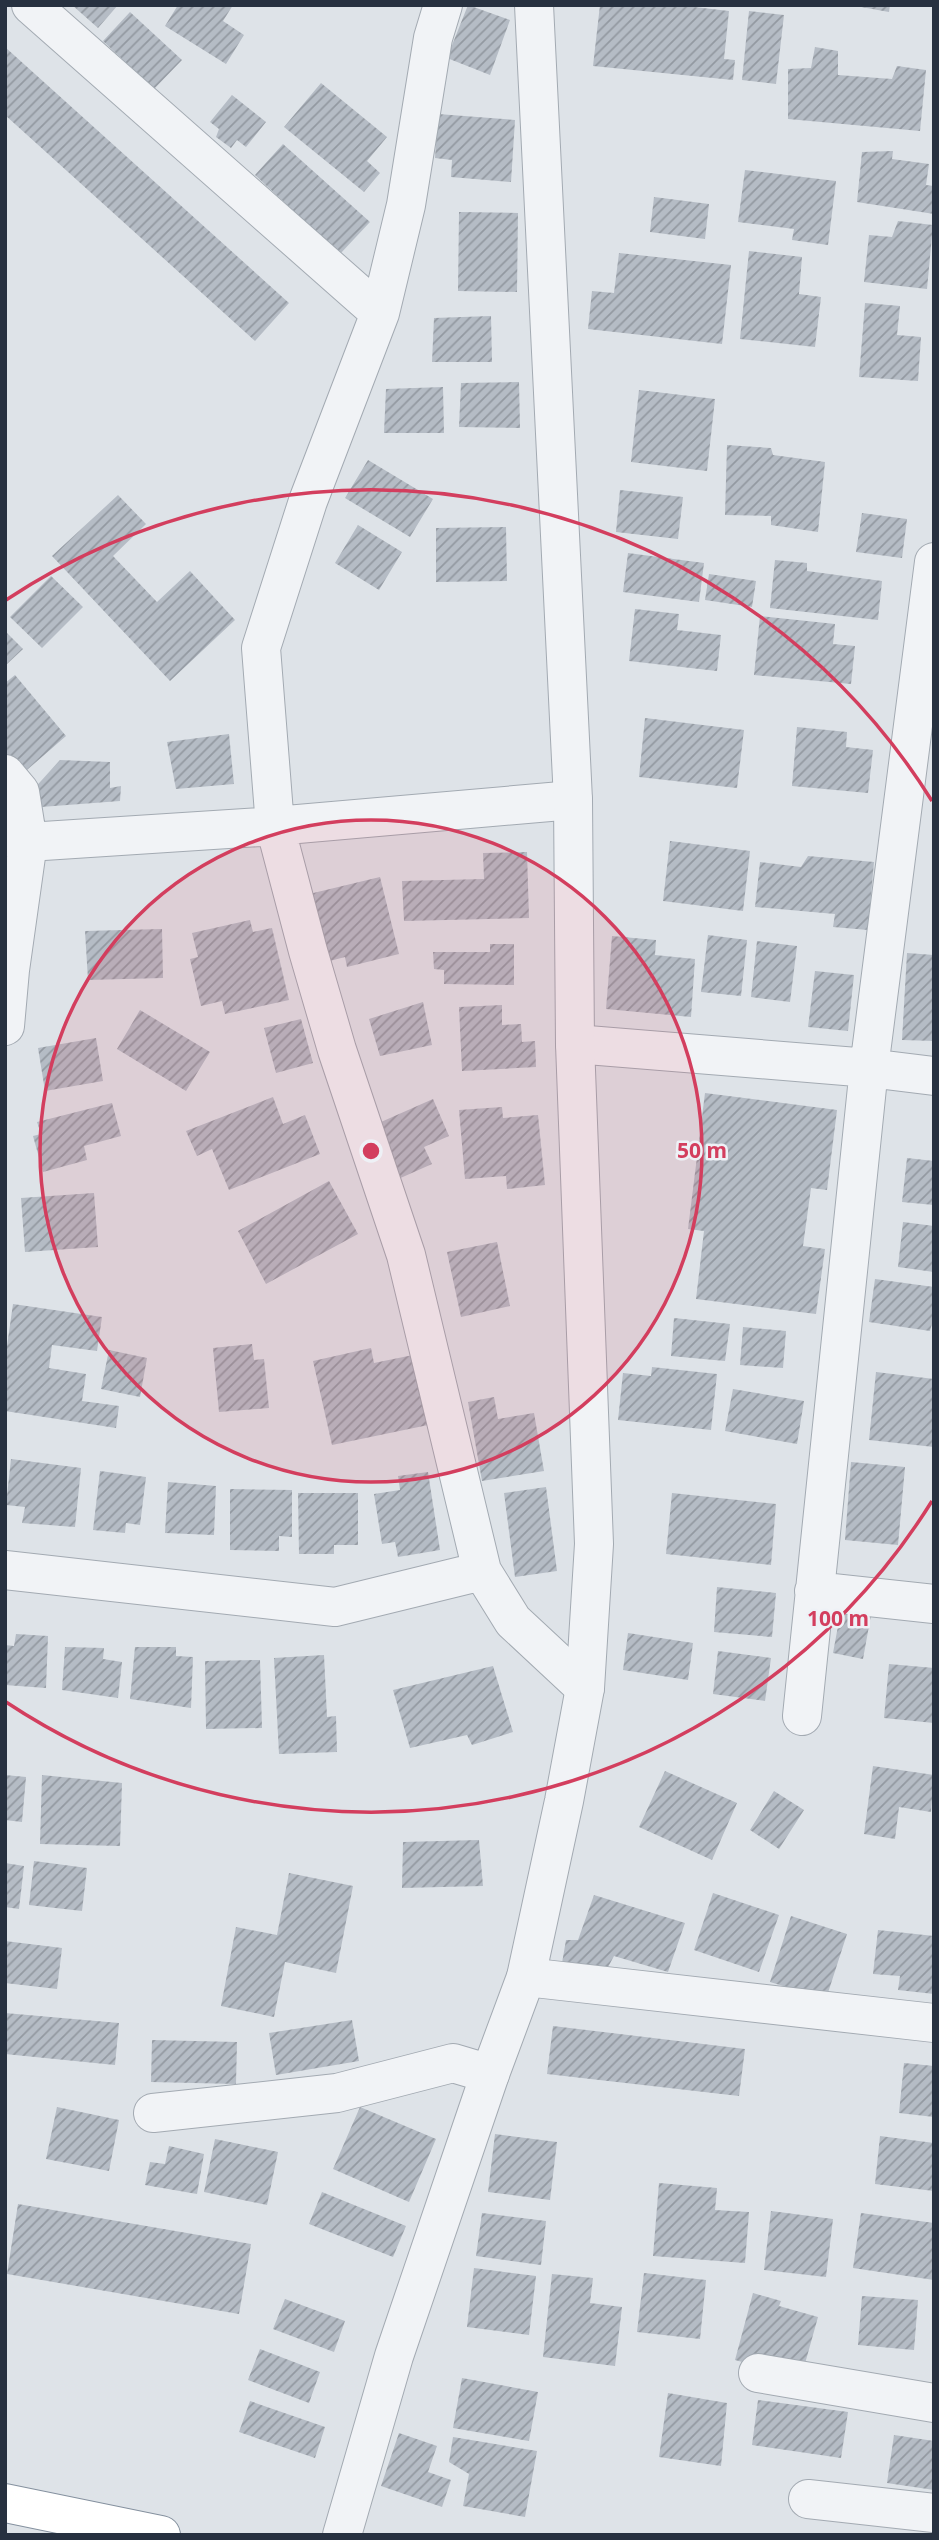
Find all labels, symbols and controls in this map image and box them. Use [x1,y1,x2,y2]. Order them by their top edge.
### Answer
text: 50 m [677,1136,727,1164]
centre of rings [359,1139,383,1163]
text: 100 m [807,1604,869,1632]

